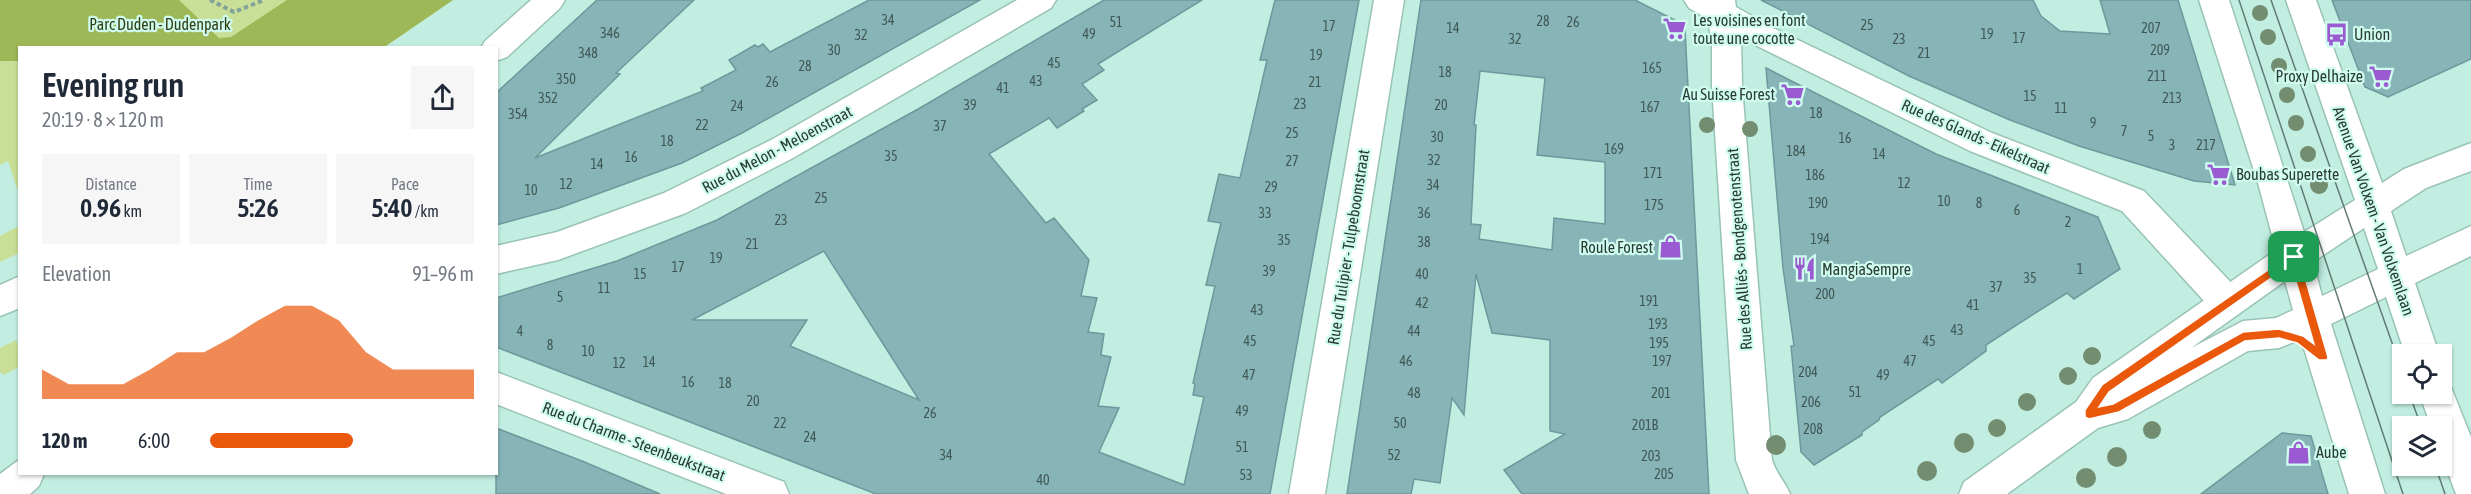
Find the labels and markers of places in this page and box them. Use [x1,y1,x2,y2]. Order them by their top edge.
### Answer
place label: Les voisines en font toute une cocotte [1693,11,1806,47]
supermarket icon: Les voisines en font toute une cocotte [1662,16,1688,42]
bus stop icon: Union [2323,21,2349,47]
place label: Union [2354,25,2390,43]
supermarket icon: Proxy Delhaize [2368,63,2394,89]
place label: Proxy Delhaize [2276,67,2363,86]
supermarket icon: Au Suisse Forest [1780,81,1806,107]
place label: Au Suisse Forest [1682,85,1775,103]
supermarket icon: Boubas Superette [2205,161,2231,187]
place label: Boubas Superette [2236,165,2339,184]
pin [2268,231,2319,282]
shop icon: Roule Forest [1658,234,1684,260]
place label: Roule Forest [1580,238,1653,256]
restaurant icon: MangiaSempre [1791,256,1817,282]
place label: MangiaSempre [1822,260,1911,279]
shop icon: Aube [2285,439,2311,465]
place label: Aube [2316,443,2346,461]

